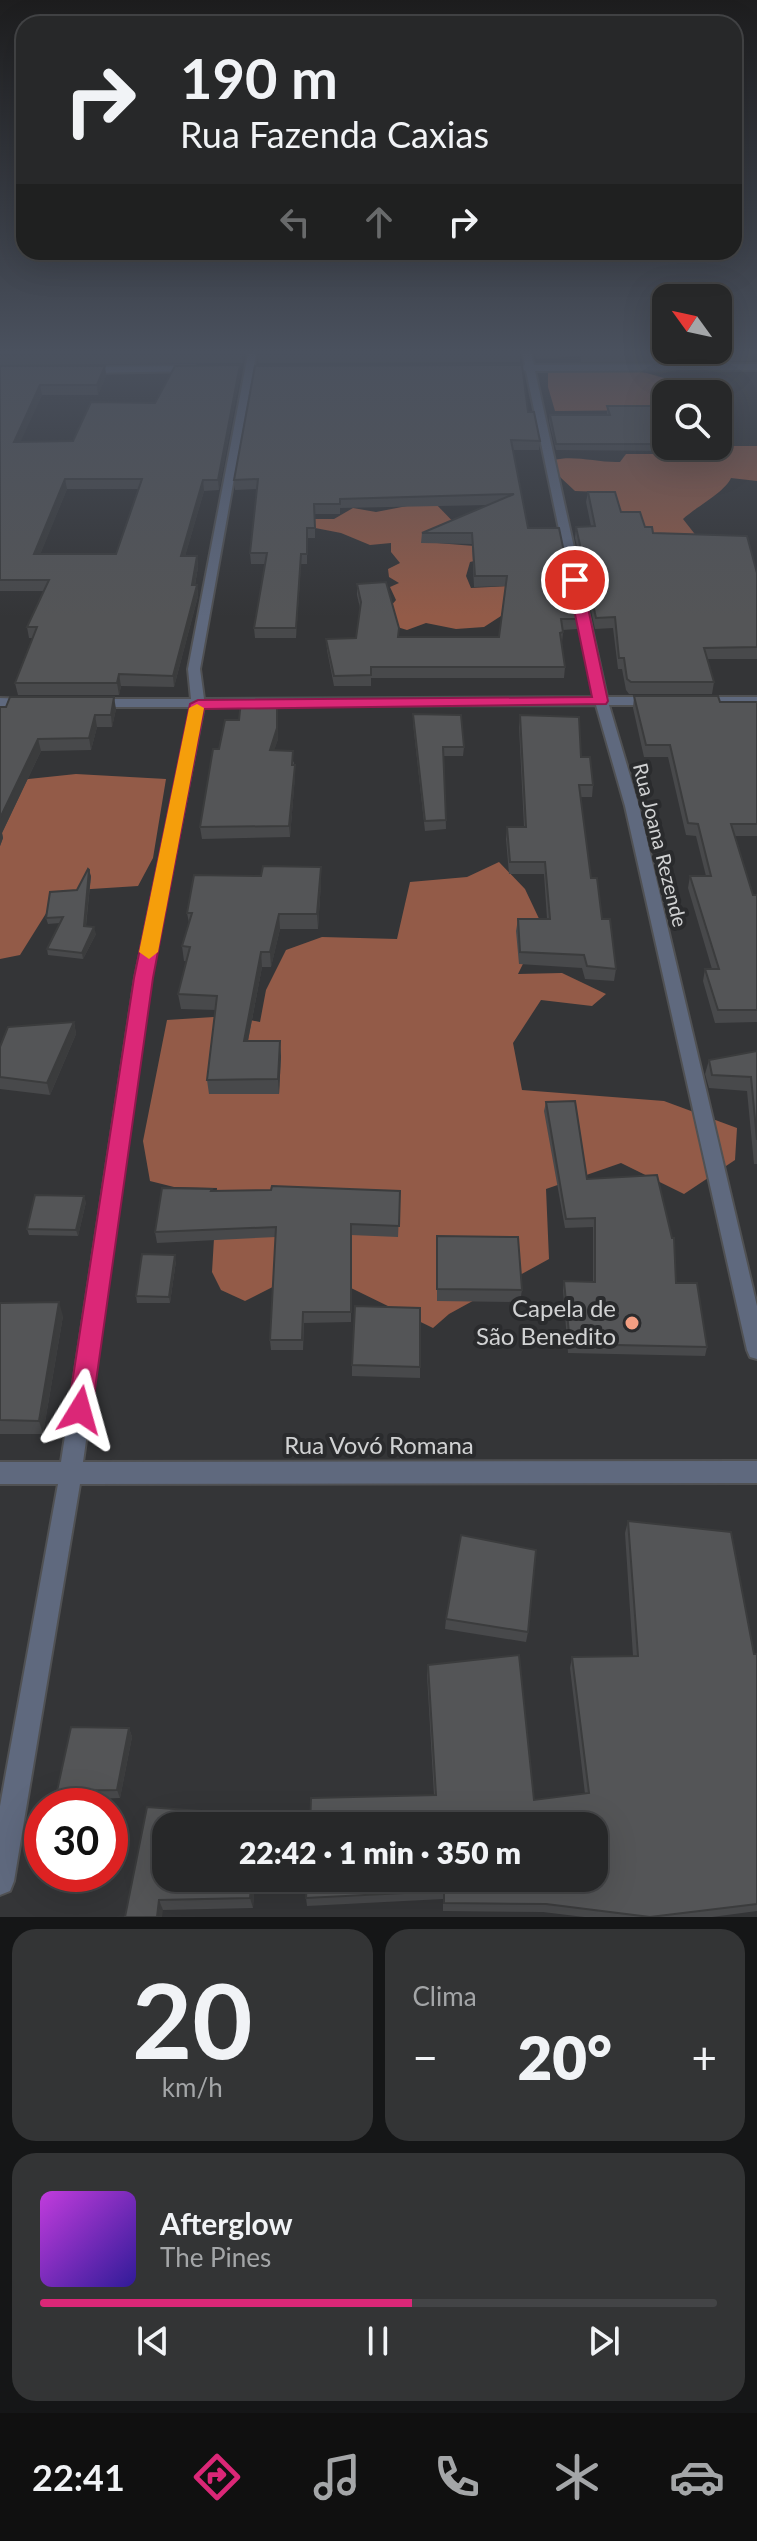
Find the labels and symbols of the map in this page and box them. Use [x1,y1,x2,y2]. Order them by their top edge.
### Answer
north arrow [652,284,732,364]
pin [541,546,609,614]
street label: Rua Joana Rezende [629,760,693,929]
place label: Capela de São Benedito [476,1293,616,1350]
marker: Capela de São Benedito [623,1314,641,1332]
position arrow [38,1368,122,1452]
street label: Rua Vovó Romana [284,1430,474,1459]
speed limit sign: 30 [24,1788,128,1892]

